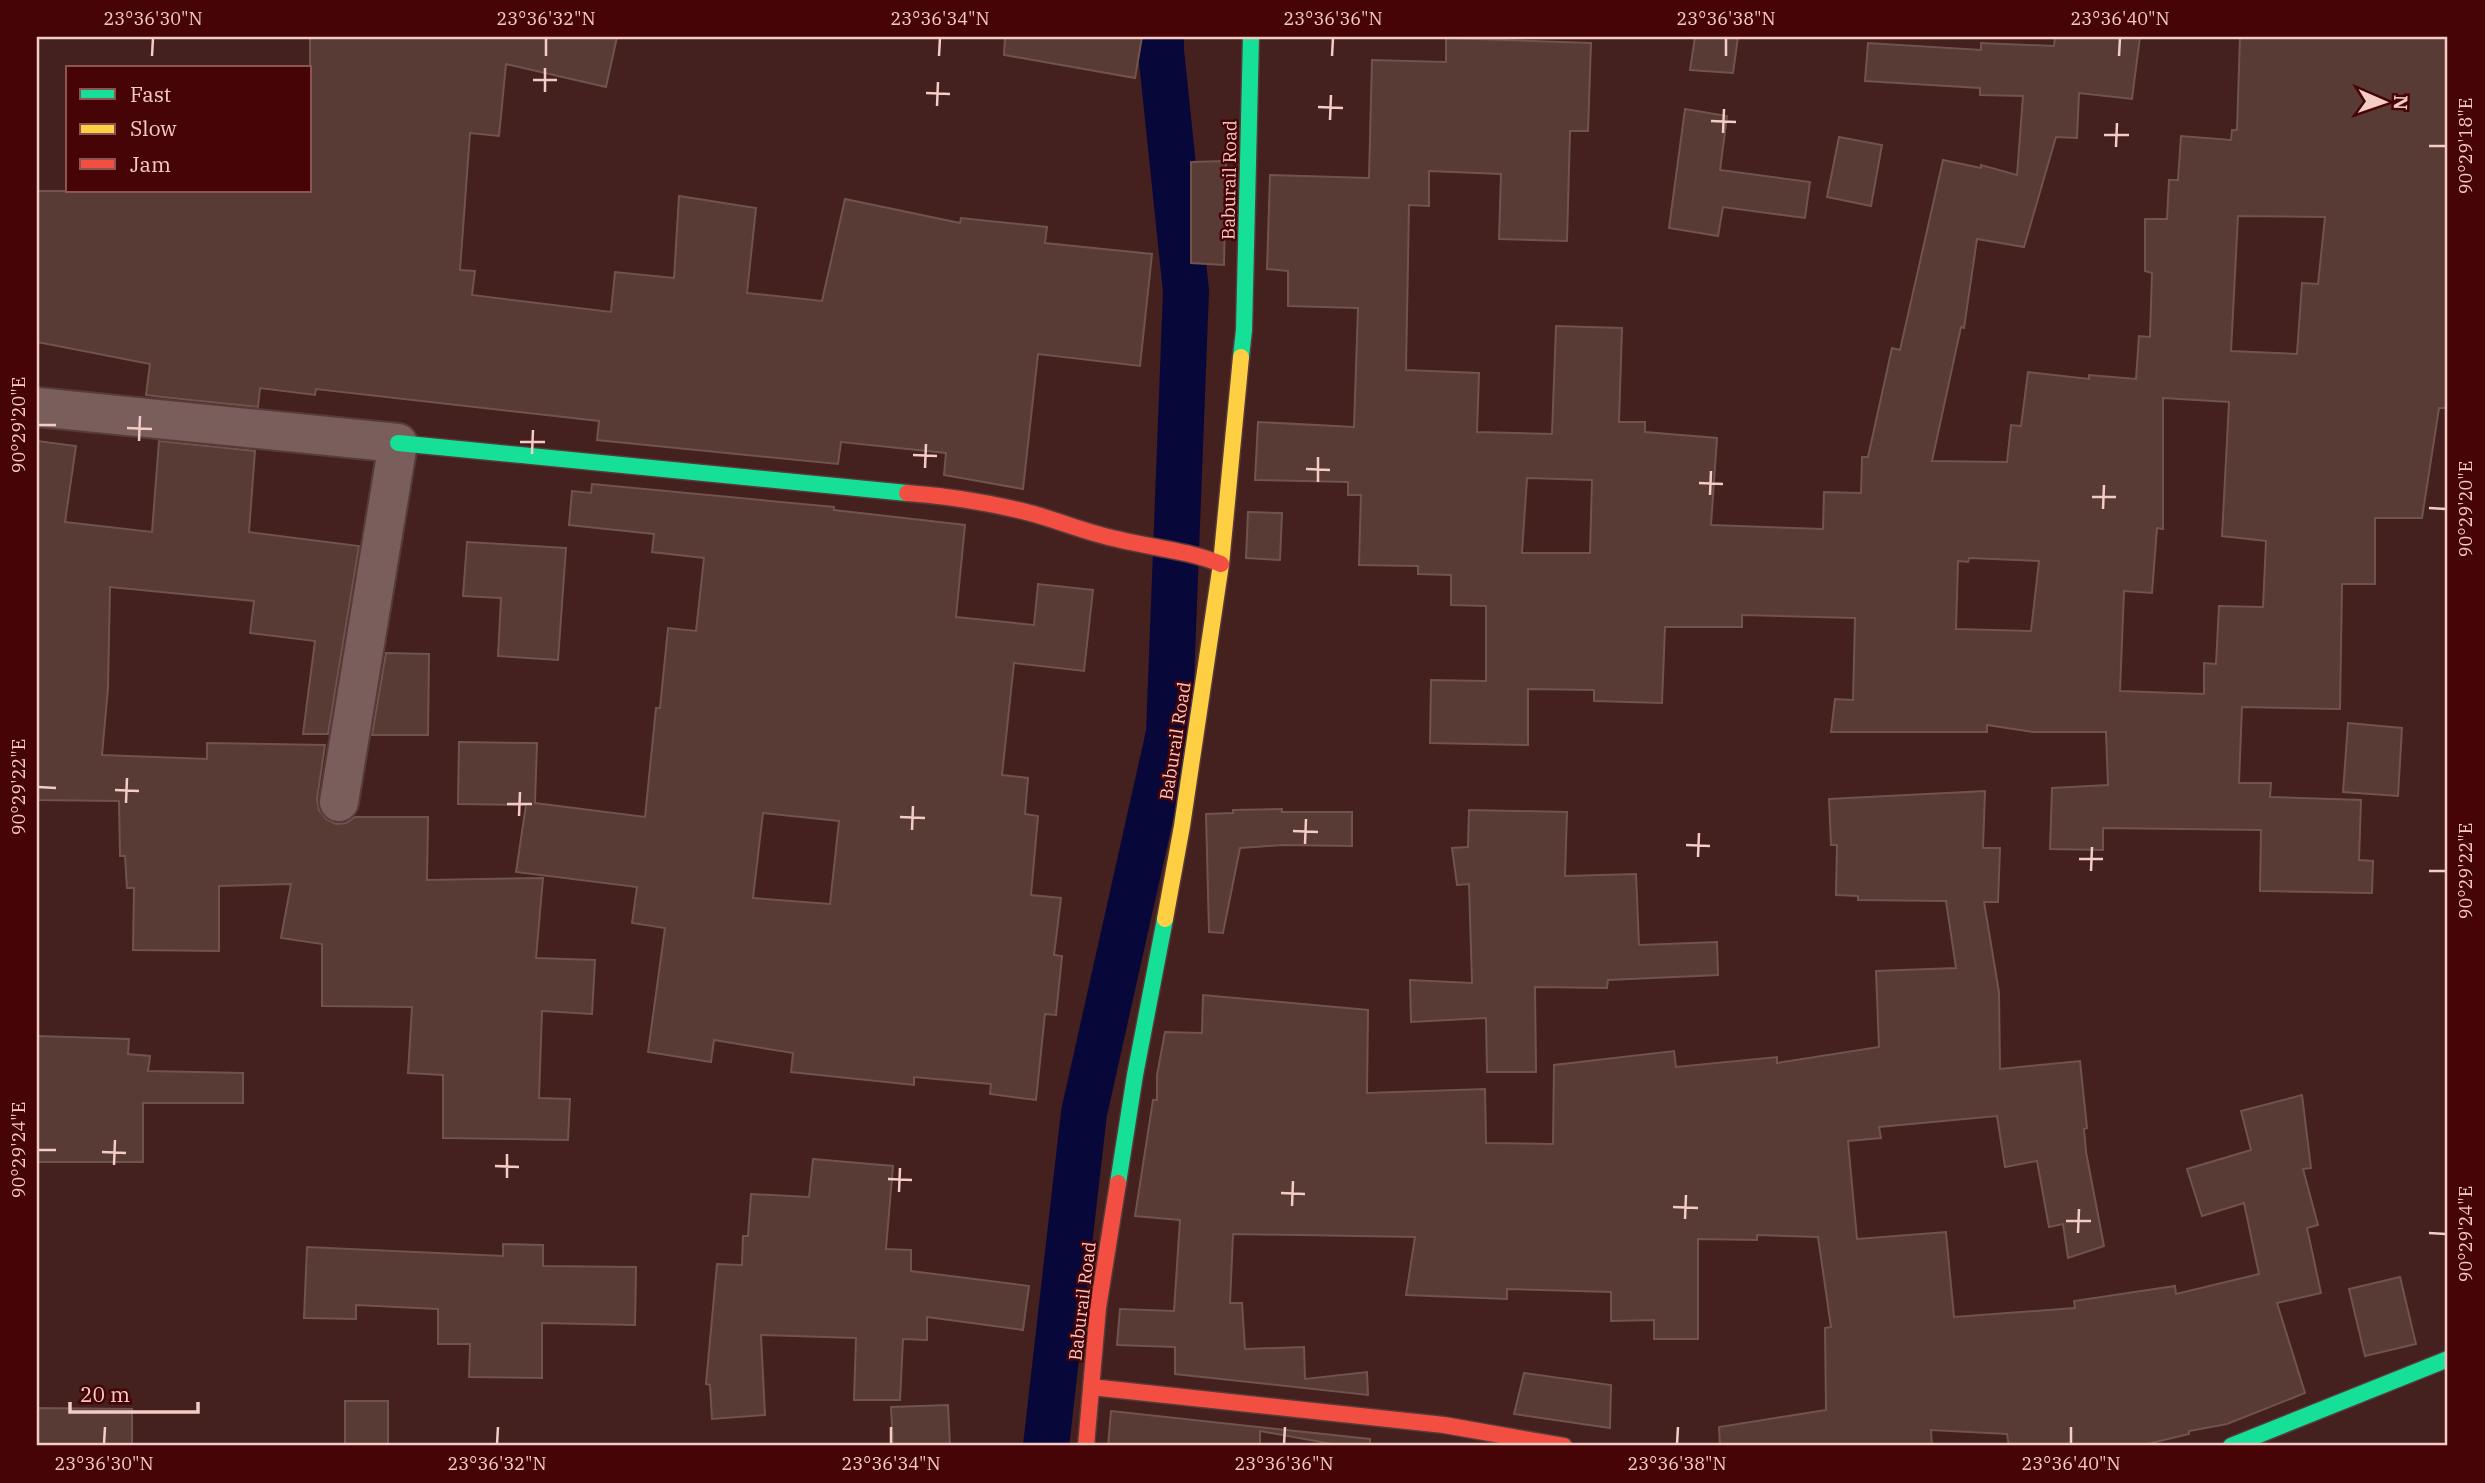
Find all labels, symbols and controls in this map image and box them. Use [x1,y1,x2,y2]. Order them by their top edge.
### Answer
text: 23°36'30"N [104,7,203,30]
text: 23°36'32"N [497,7,596,30]
text: 23°36'34"N [891,7,990,30]
text: 23°36'36"N [1284,7,1383,30]
text: 23°36'38"N [1677,7,1776,30]
text: 23°36'40"N [2071,7,2170,30]
legend [66,66,312,192]
north arrow [2348,66,2418,136]
text: Fast [130,80,171,108]
text: N [2389,95,2413,111]
text: 90°29'18"E [2454,98,2477,194]
text: Slow [130,114,177,142]
street label: Baburail Road [1216,120,1242,240]
text: Jam [130,150,171,178]
text: 90°29'20"E [7,377,30,473]
text: 90°29'20"E [2454,461,2477,557]
street label: Baburail Road [1154,680,1196,802]
text: 90°29'22"E [7,739,30,835]
text: 90°29'22"E [2454,823,2477,919]
text: 90°29'24"E [7,1102,30,1198]
text: 90°29'24"E [2454,1186,2477,1282]
street label: Baburail Road [1063,1240,1101,1362]
scale bar [70,1371,198,1415]
text: 20 m [80,1380,130,1408]
text: 23°36'30"N [55,1452,154,1475]
text: 23°36'32"N [448,1452,547,1475]
text: 23°36'34"N [842,1452,941,1475]
text: 23°36'36"N [1235,1452,1334,1475]
text: 23°36'38"N [1628,1452,1727,1475]
text: 23°36'40"N [2022,1452,2121,1475]

